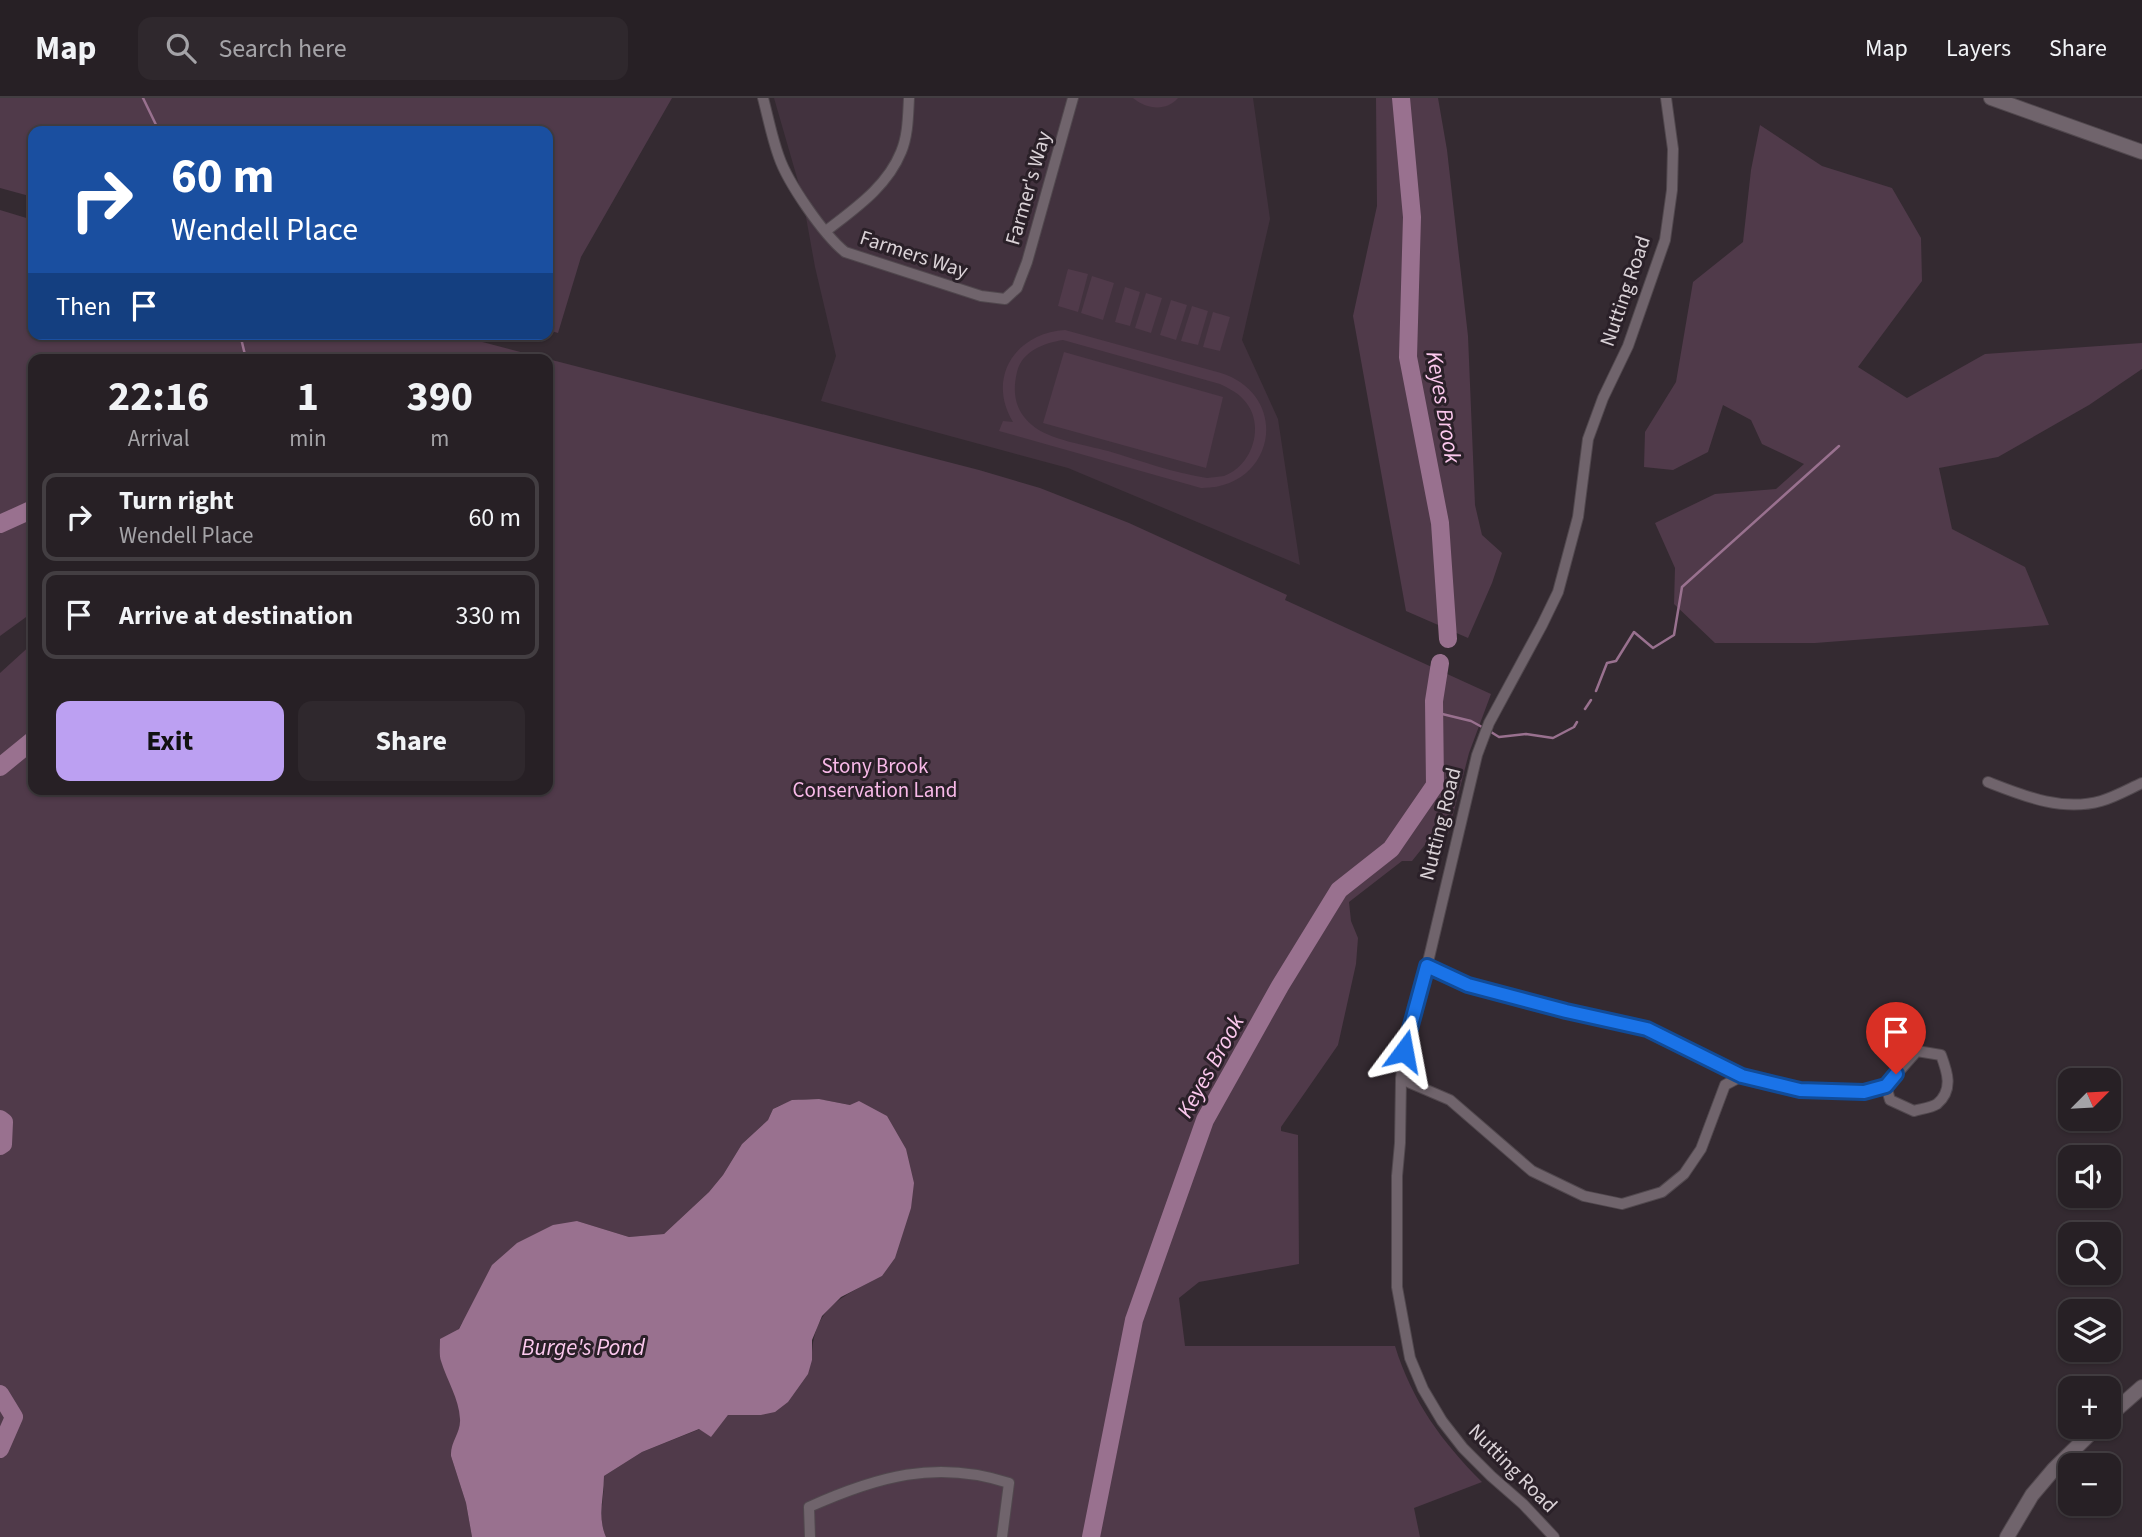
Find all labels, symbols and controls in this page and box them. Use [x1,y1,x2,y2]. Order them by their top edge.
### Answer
search box [138,17,628,80]
text: Map [35,25,96,72]
icon: search [162,29,200,67]
text: Search here [218,30,347,67]
text: Map [1865,31,1908,66]
text: Layers [1946,31,2011,66]
text: Share [2049,31,2107,66]
street label: Farmer's Way [997,127,1059,248]
text: 60 m [171,142,275,212]
icon: right [56,154,147,245]
text: Wendell Place [171,207,358,253]
street label: Farmers Way [856,222,972,286]
street label: Nutting Road [1592,232,1658,350]
icon: arrive [125,287,163,325]
text: Then [56,288,111,325]
water label: Keyes Brook [1417,348,1470,467]
text: 22:16 [108,367,209,427]
text: 1 [297,367,319,427]
text: 390 [406,367,473,427]
text: Arrival [128,422,190,455]
text: min [289,422,327,455]
text: m [430,422,449,455]
text: Turn right [119,482,234,519]
icon: right [60,498,98,536]
text: 60 m [468,499,521,536]
text: Wendell Place [119,519,253,552]
icon: arrive [60,596,98,634]
text: Arrive at destination [119,597,353,634]
text: 330 m [455,597,521,634]
button: Exit [56,701,284,781]
button: Share [298,701,525,781]
park label: Stony Brook Conservation Land [793,751,957,805]
street label: Nutting Road [1411,764,1469,884]
pin [1866,1002,1926,1074]
water label: Keyes Brook [1168,1008,1253,1124]
icon: arrive [1877,1013,1915,1051]
position arrow [1367,1014,1441,1088]
north arrow [2058,1068,2121,1130]
map controls [2058,1068,2121,1516]
button: sound [2058,1145,2121,1208]
button: search [2058,1222,2121,1285]
button: layers [2058,1299,2121,1362]
water label: Burge's Pond [521,1331,645,1364]
button: + [2058,1376,2121,1439]
street label: Nutting Road [1462,1417,1564,1519]
button: − [2058,1453,2121,1516]

